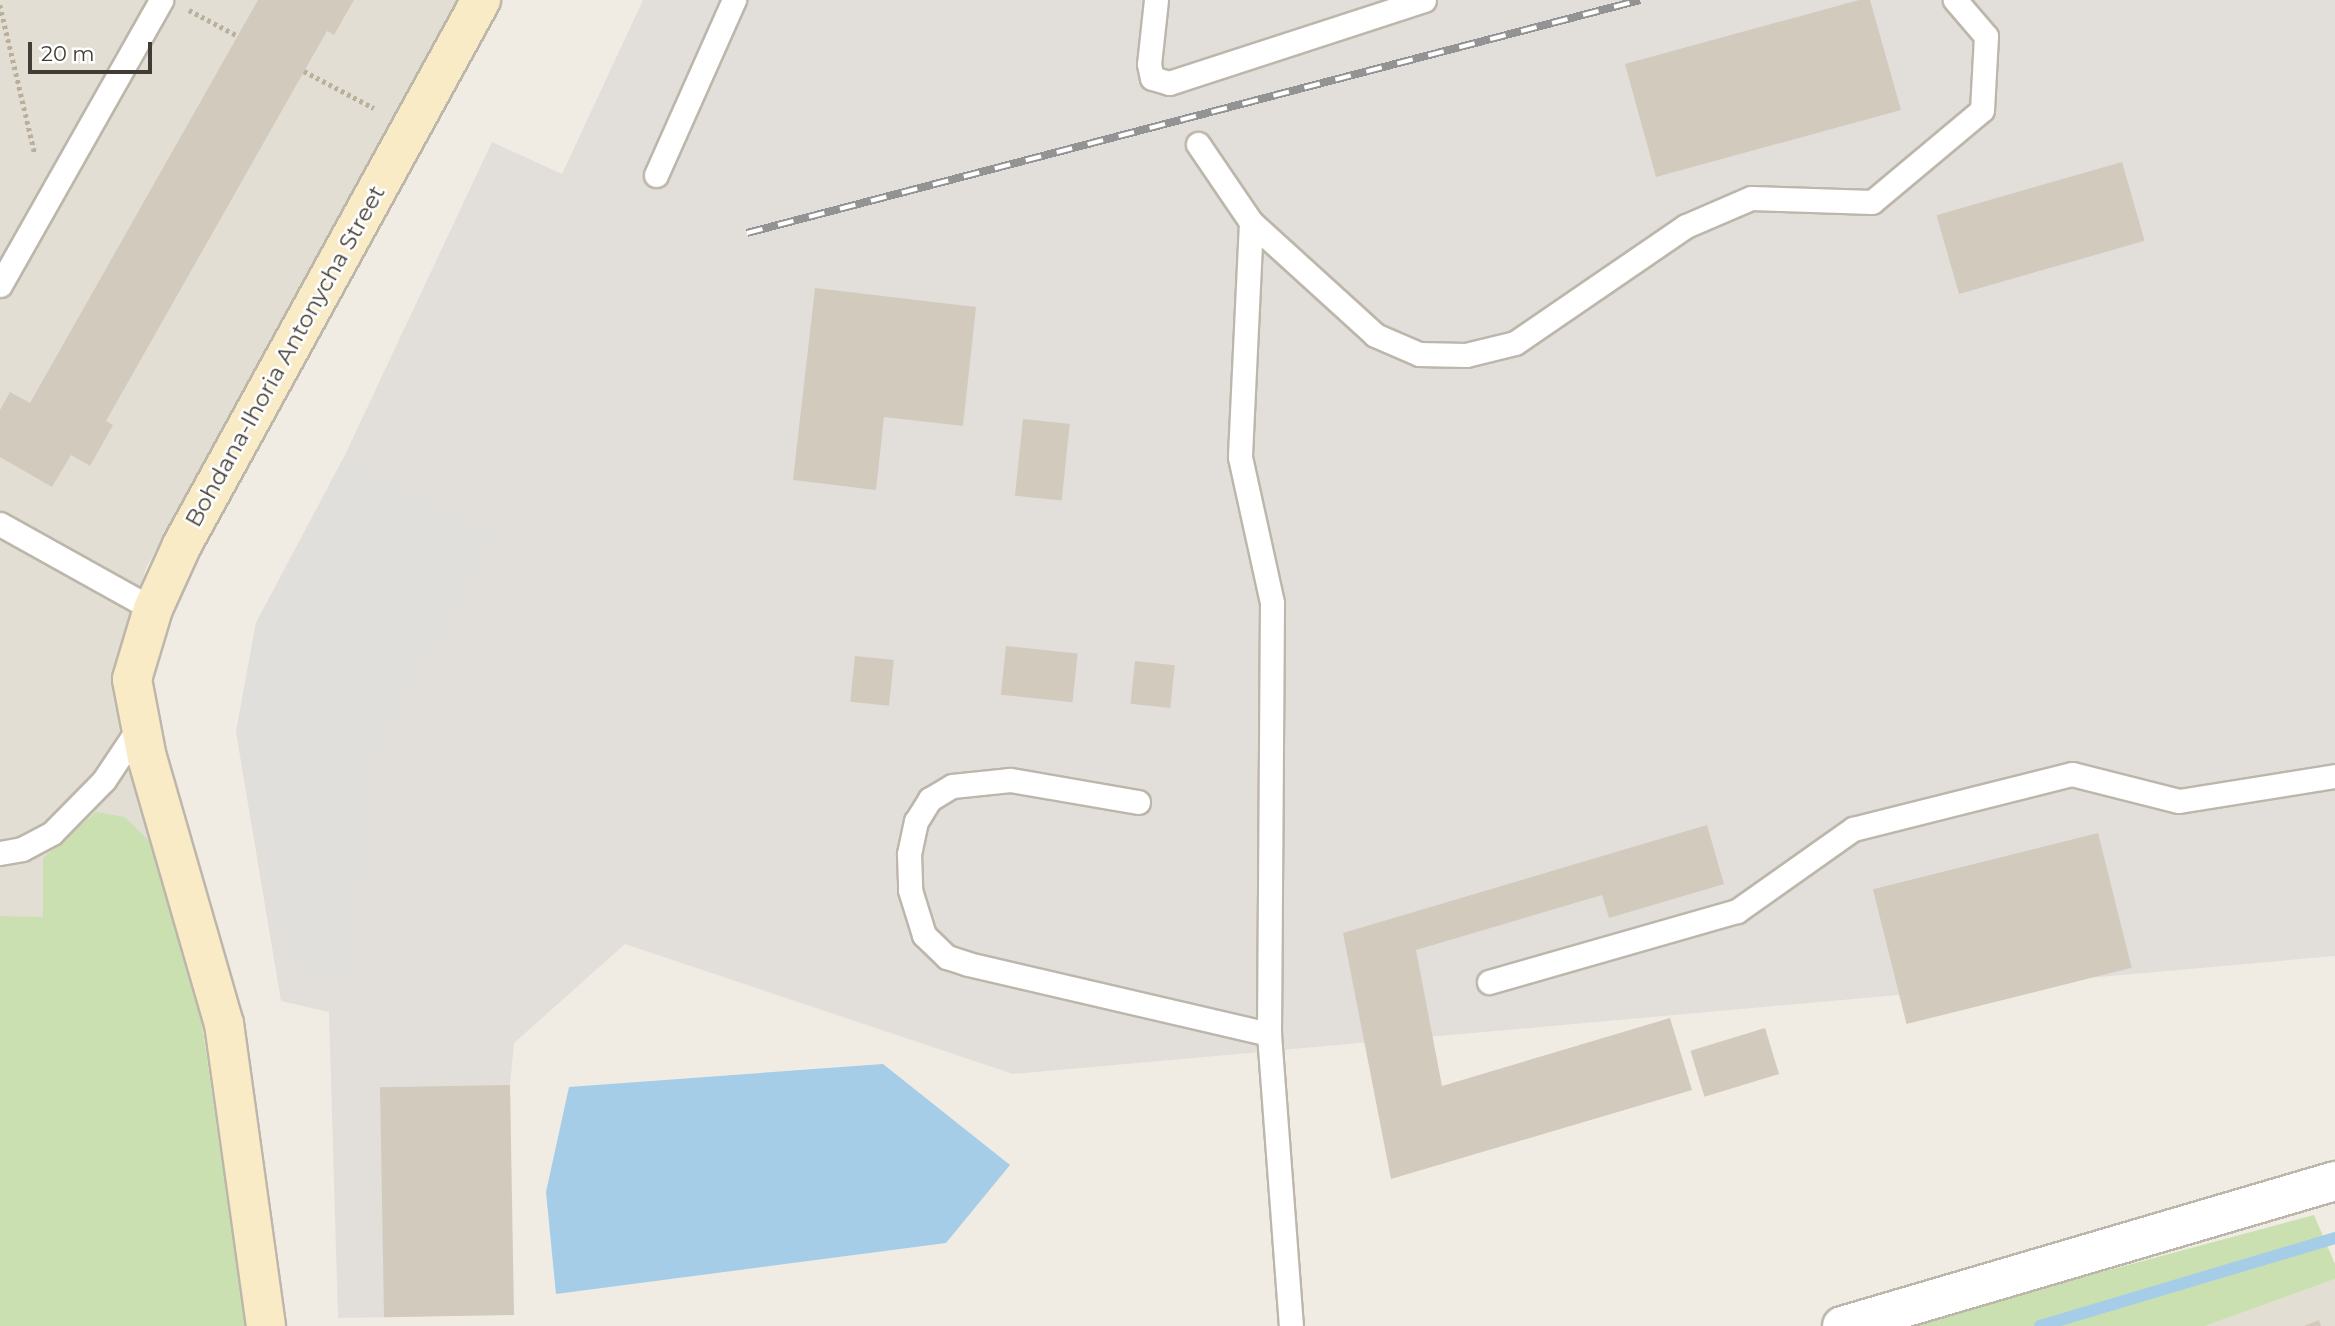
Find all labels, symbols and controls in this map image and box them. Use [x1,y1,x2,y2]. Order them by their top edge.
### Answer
scale bar [32,28,156,72]
text: 20 m [41,41,95,66]
street label: Bohdana-Ihoria Antonycha Street [179,180,391,532]

